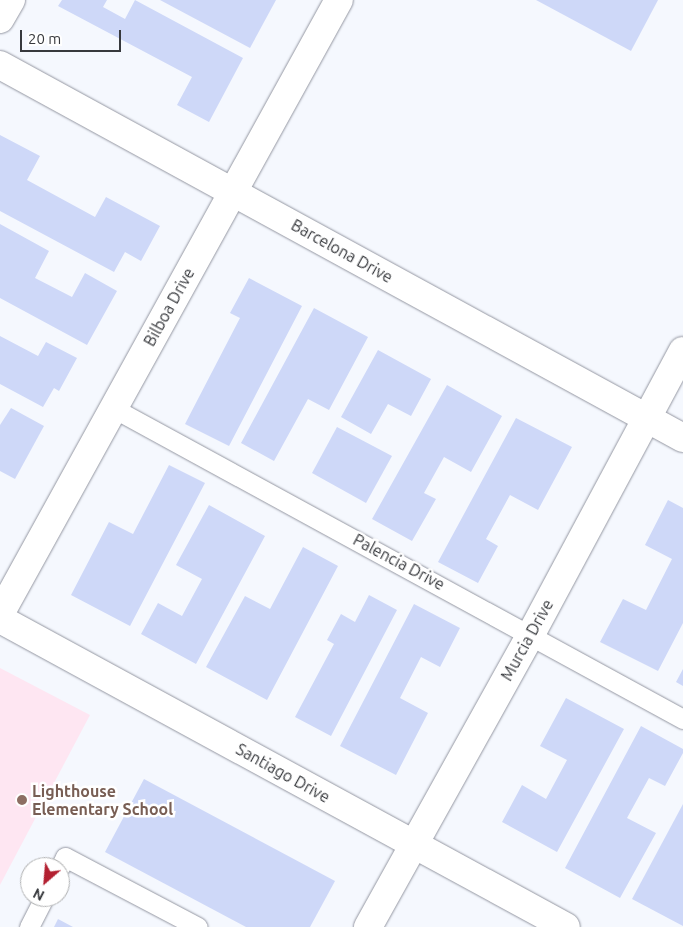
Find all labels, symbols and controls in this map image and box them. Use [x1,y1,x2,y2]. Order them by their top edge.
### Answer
scale bar [22,20,124,52]
text: 20 m [28,30,61,47]
street label: Barcelona Drive [288,215,396,287]
street label: Bilboa Drive [140,264,198,350]
street label: Palencia Drive [350,530,448,594]
street label: Murcia Drive [497,596,557,684]
street label: Santiago Drive [233,739,333,807]
place label: Lighthouse Elementary School [32,781,173,819]
marker: Lighthouse Elementary School [16,794,28,806]
north arrow [20,857,70,907]
text: N [30,885,47,904]

